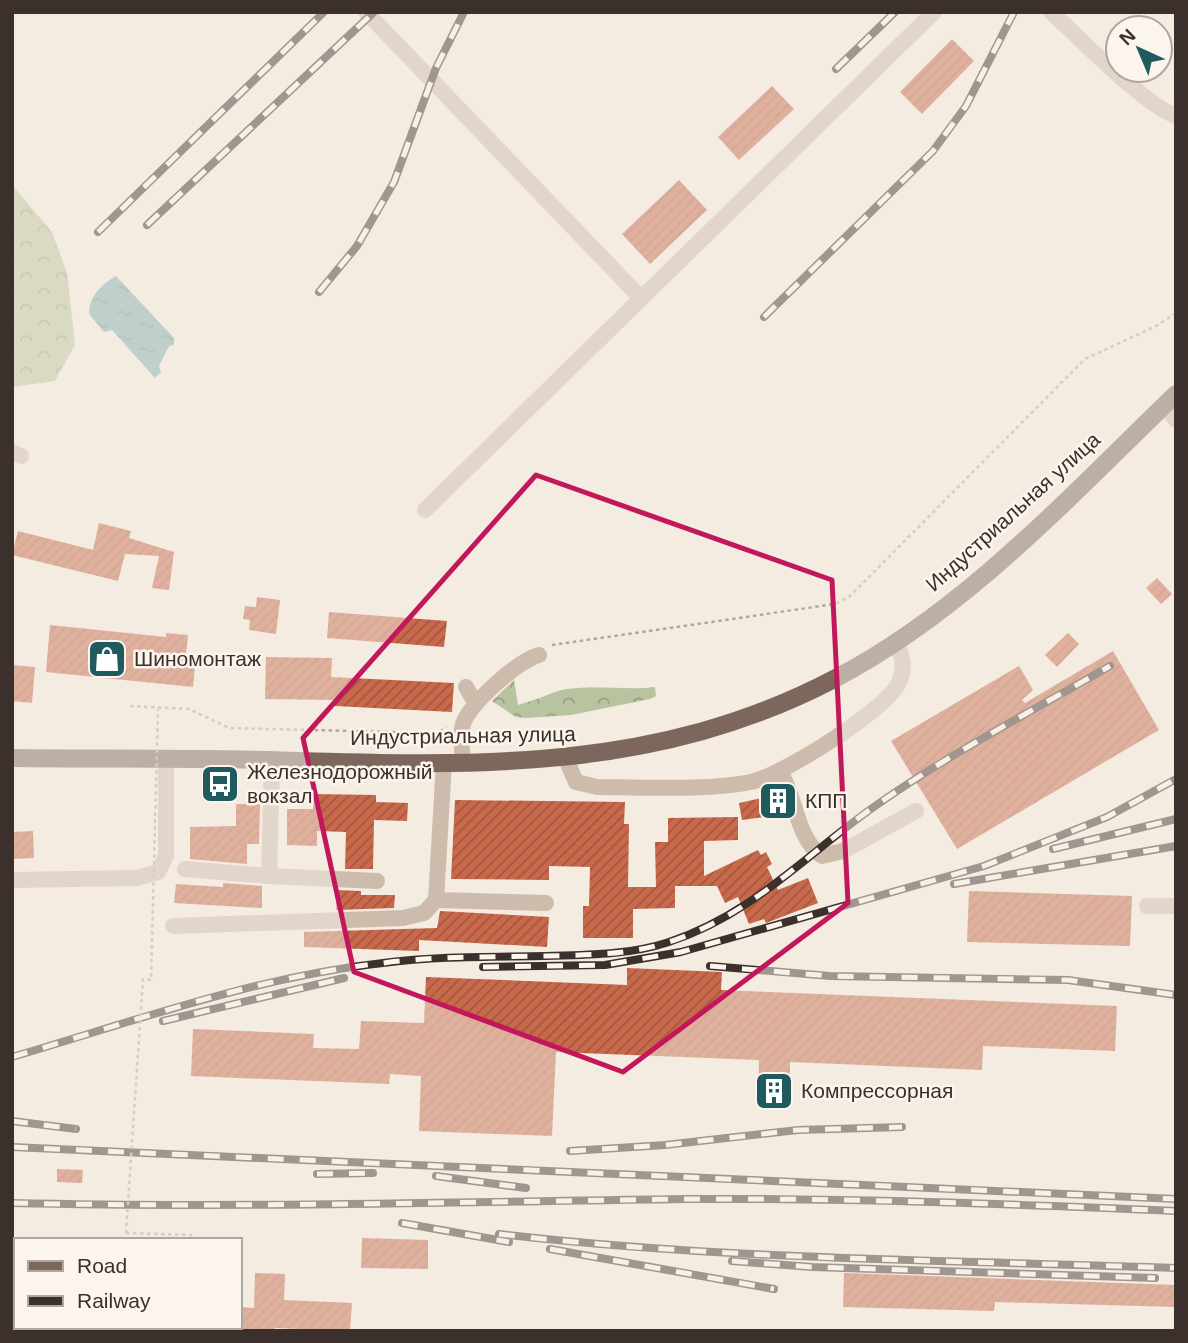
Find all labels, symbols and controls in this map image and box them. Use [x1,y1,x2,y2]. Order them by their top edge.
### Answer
north arrow [1104,14,1174,84]
text: N [1115,25,1140,49]
street label: Индустриальная улица [921,427,1105,596]
shop icon: Шиномонтаж [86,638,128,680]
place label: Шиномонтаж [134,647,261,670]
street label: Индустриальная улица [350,722,576,749]
place label: Железнодорожный вокзал [247,760,433,807]
bus stop icon: Железнодорожный вокзал [199,763,241,805]
building icon: КПП [757,780,799,822]
place label: КПП [805,789,847,812]
building icon: Компрессорная [753,1070,795,1112]
place label: Компрессорная [801,1079,953,1102]
legend [14,1238,242,1329]
text: Road [77,1254,127,1277]
text: Railway [77,1289,151,1312]

